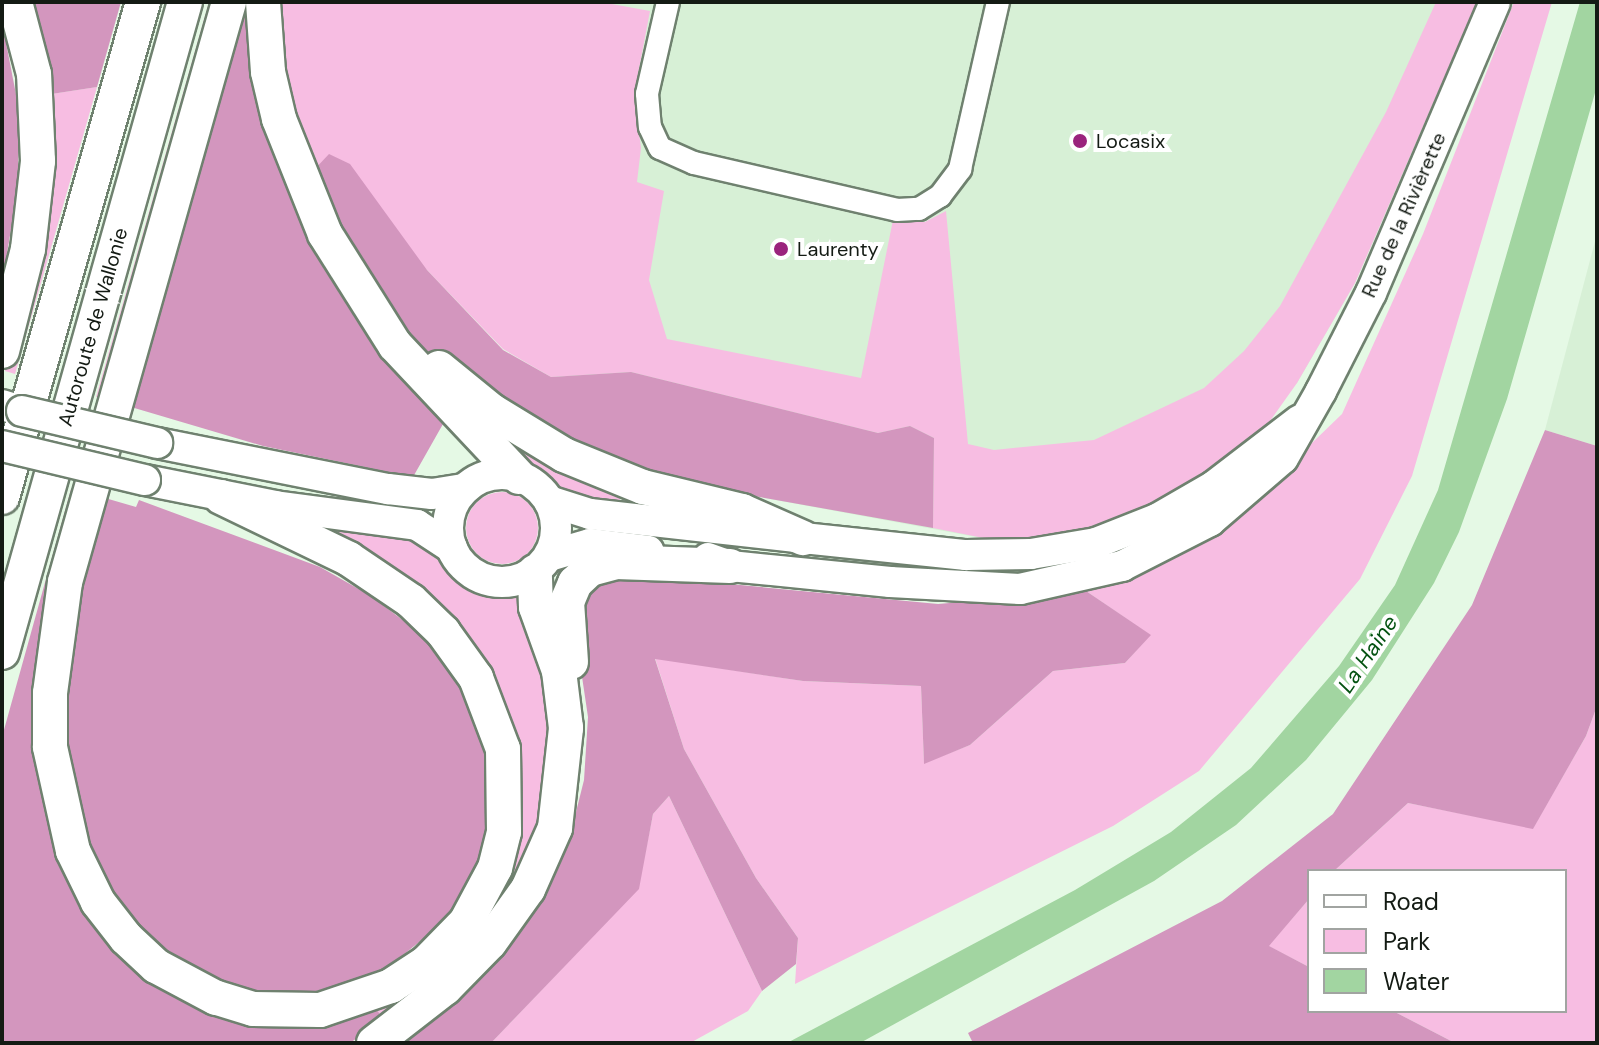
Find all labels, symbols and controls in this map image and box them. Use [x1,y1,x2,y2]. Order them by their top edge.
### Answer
place label: Locasix [1096,129,1165,153]
street label: Rue de la Rivièrette [1357,129,1451,301]
marker: Locasix [1071,132,1089,150]
street label: Autoroute de Wallonie [53,225,133,429]
place label: Laurenty [797,237,879,261]
marker: Laurenty [772,240,790,258]
water label: La Haine [1333,610,1403,698]
legend [1307,869,1567,1013]
text: Road [1383,886,1439,917]
text: Park [1383,926,1430,957]
text: Water [1383,966,1449,997]

